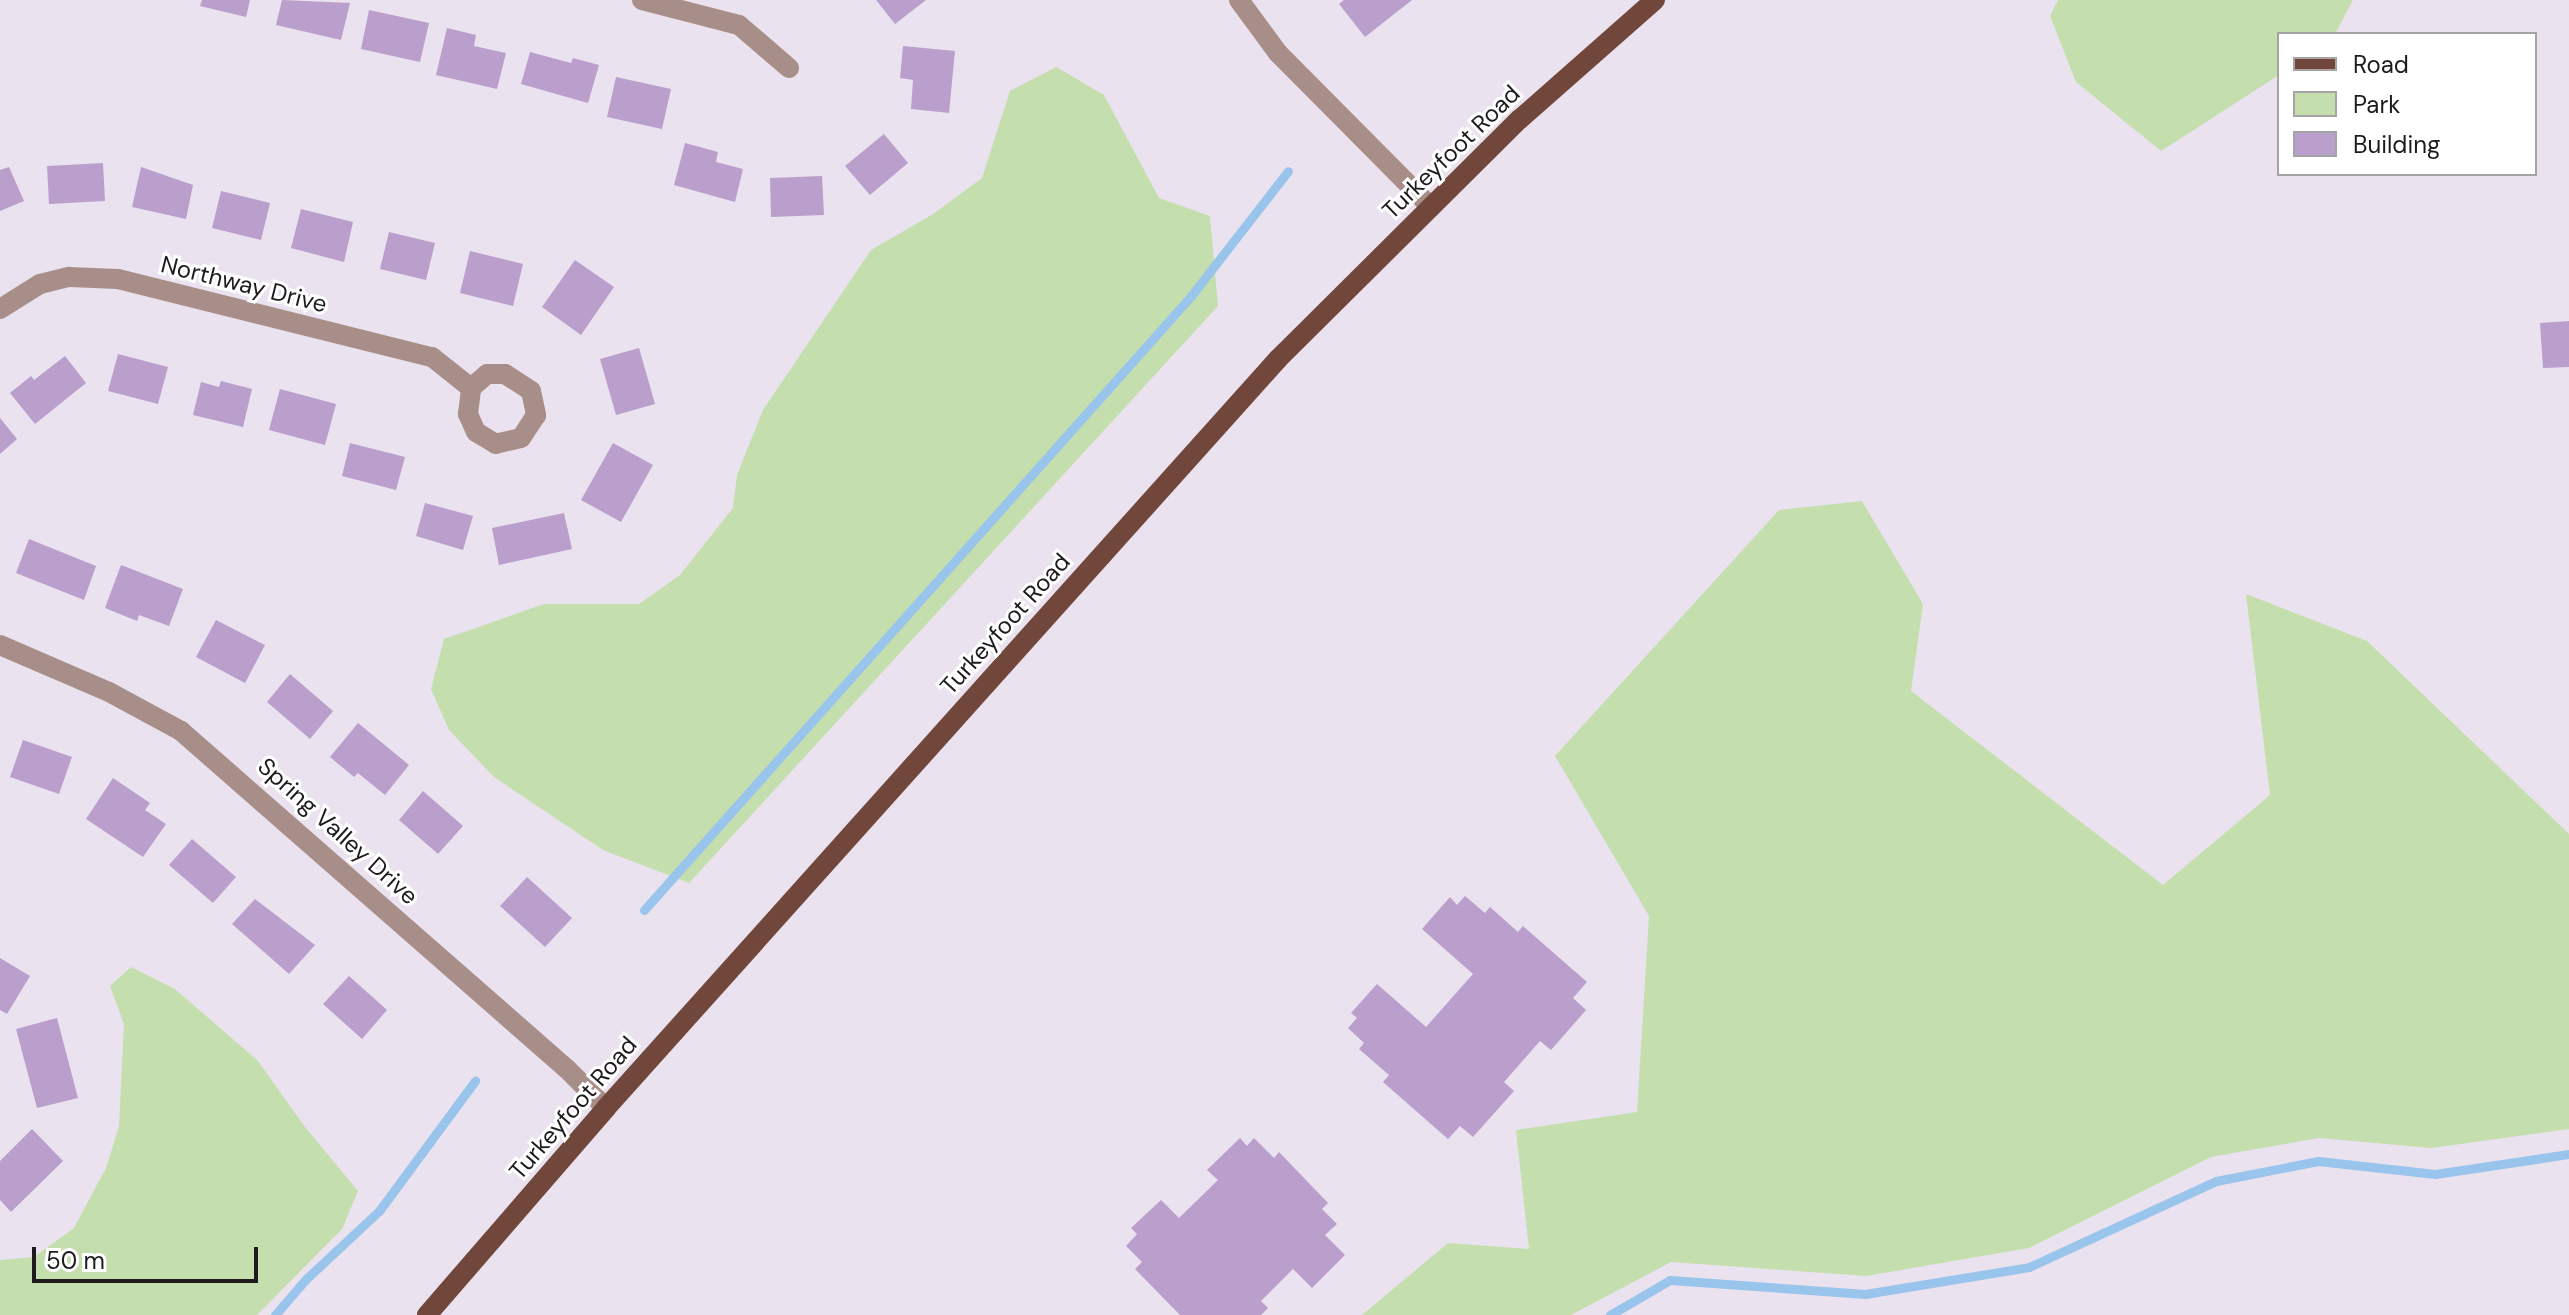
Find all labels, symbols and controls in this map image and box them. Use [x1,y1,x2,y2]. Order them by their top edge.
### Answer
legend [2277,32,2537,176]
text: Road [2353,49,2409,80]
street label: Turkeyfoot Road [1376,79,1526,225]
text: Park [2353,89,2400,120]
text: Building [2353,129,2440,160]
street label: Northway Drive [158,249,330,319]
street label: Turkeyfoot Road [934,547,1076,701]
street label: Spring Valley Drive [252,752,424,910]
street label: Turkeyfoot Road [503,1031,643,1185]
scale bar [36,1231,262,1281]
text: 50 m [46,1245,105,1276]

